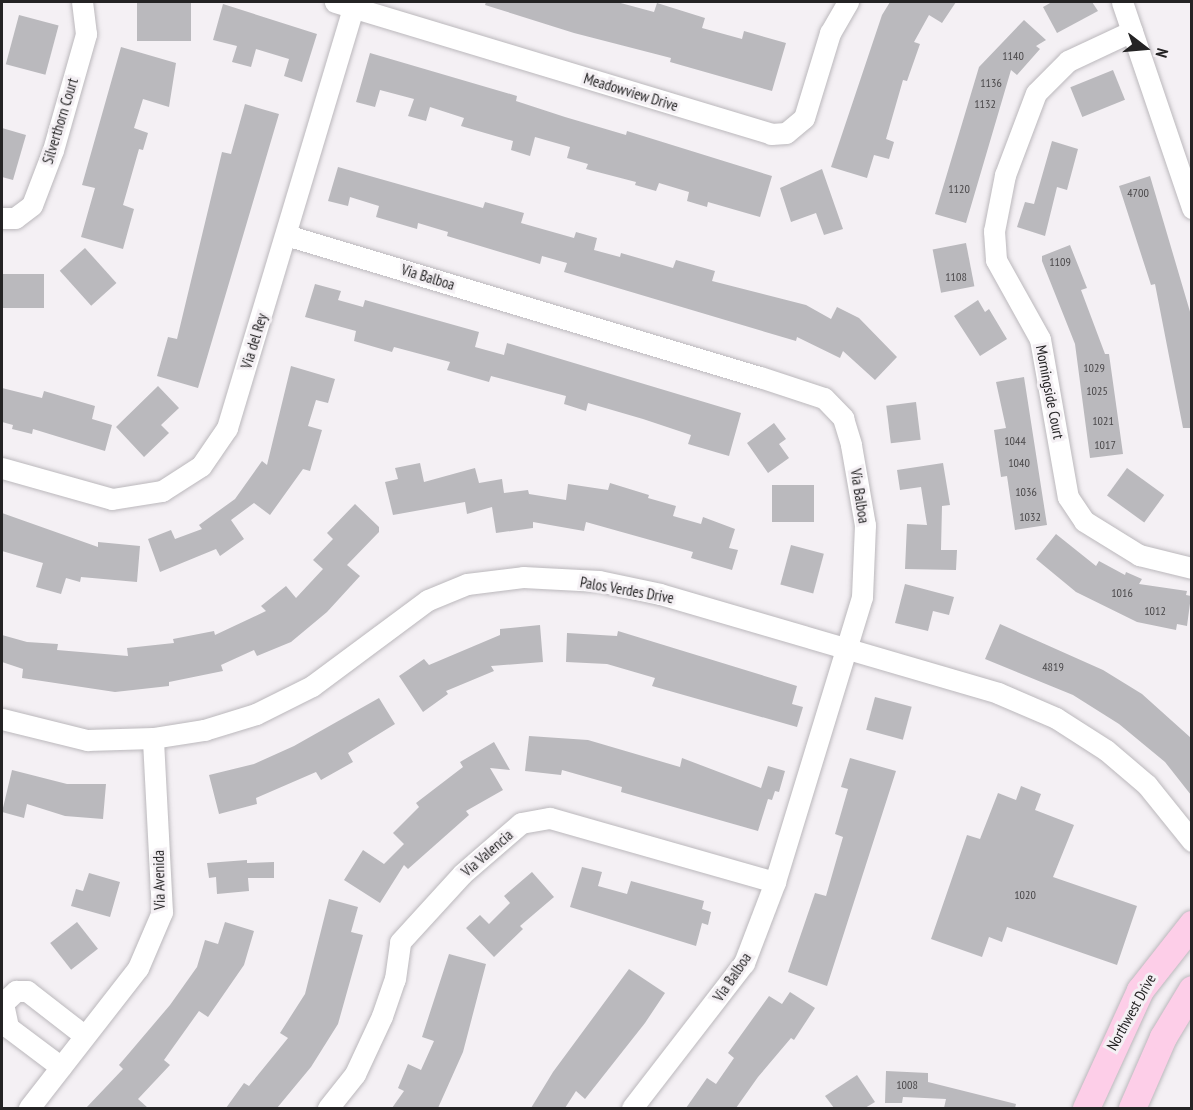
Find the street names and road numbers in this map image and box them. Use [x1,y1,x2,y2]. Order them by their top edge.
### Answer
street label: Meadowview Drive [582,69,680,115]
street label: Silverthorn Court [38,76,82,166]
street label: Via Balboa [399,260,457,294]
street label: Via del Rey [237,311,271,371]
street label: Morningside Court [1032,344,1068,440]
street label: Via Balboa [847,467,873,525]
street label: Palos Verdes Drive [579,573,675,607]
street label: Via Valencia [457,826,517,880]
street label: Via Avenida [149,850,169,910]
street label: Via Balboa [709,949,755,1005]
street label: Northwest Drive [1103,971,1159,1053]

